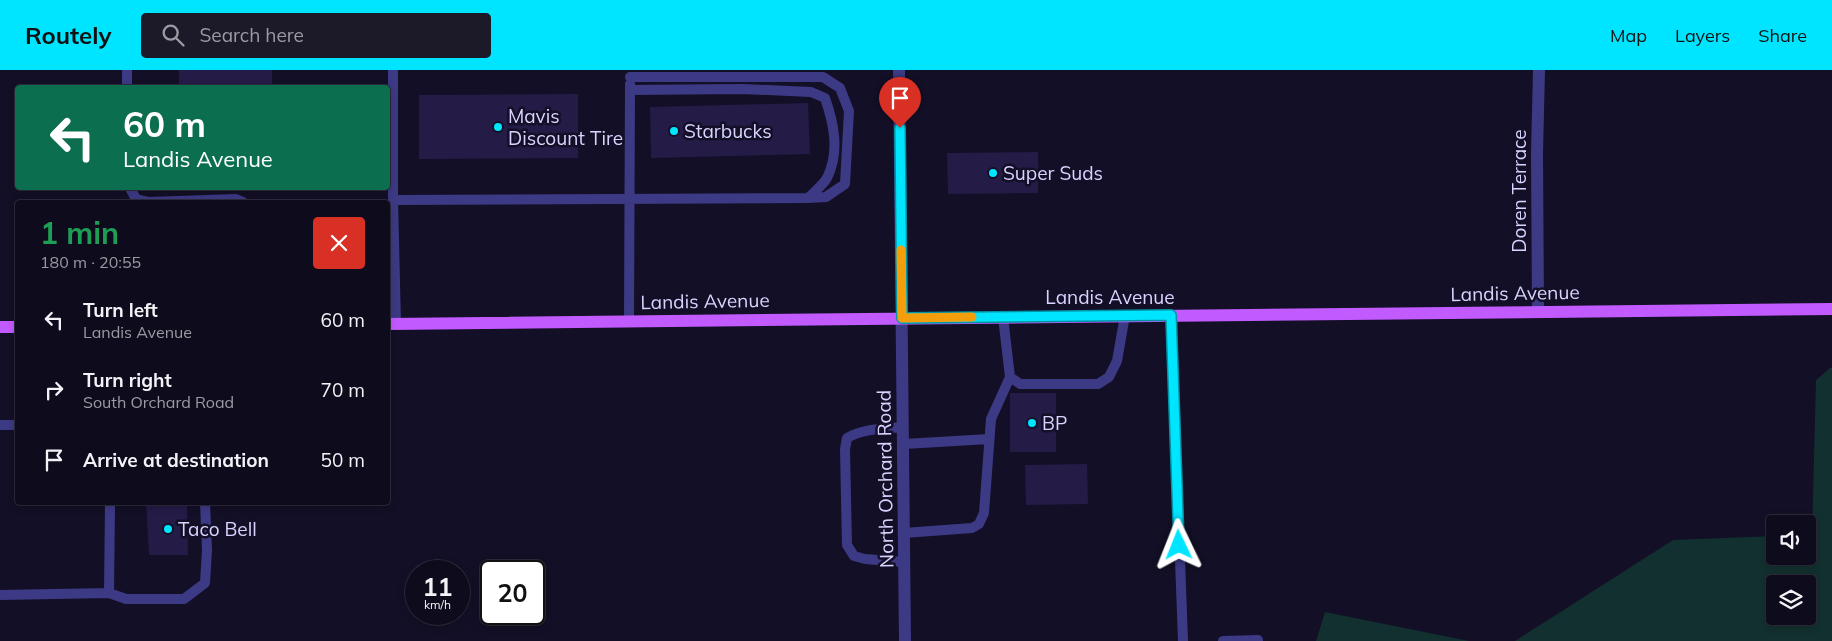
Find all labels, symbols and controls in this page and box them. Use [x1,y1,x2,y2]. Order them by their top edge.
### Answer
search box [141,13,491,58]
text: Routely [25,20,111,50]
icon: search [159,21,187,49]
text: Search here [199,23,304,47]
text: Map [1610,24,1647,47]
text: Layers [1675,24,1730,47]
text: Share [1758,24,1807,47]
pin [879,77,921,128]
icon: arrive [886,84,914,112]
text: 60 m [123,102,206,146]
place label: Mavis Discount Tire [508,104,623,150]
icon: left [40,105,105,170]
place label: Starbucks [684,119,772,143]
marker: Mavis Discount Tire [492,121,504,133]
marker: Starbucks [668,125,680,137]
street label: Doren Terrace [1507,129,1531,253]
text: Landis Avenue [123,145,273,173]
place label: Super Suds [1003,161,1103,185]
marker: Super Suds [987,167,999,179]
text: 1 min [40,214,119,252]
button: close [313,217,365,269]
text: 180 m · 20:55 [40,252,141,272]
street label: Landis Avenue [1450,280,1580,306]
street label: Landis Avenue [1045,285,1175,309]
street label: Landis Avenue [640,288,770,314]
text: Turn left [83,298,158,322]
icon: left [40,306,68,334]
text: 60 m [321,308,365,332]
text: Landis Avenue [83,322,192,342]
text: Turn right [83,368,172,392]
icon: right [40,376,68,404]
text: 70 m [321,378,365,402]
street label: North Orchard Road [871,390,899,568]
text: South Orchard Road [83,392,234,412]
place label: BP [1042,411,1067,435]
marker: BP [1026,417,1038,429]
icon: arrive [40,446,68,474]
text: Arrive at destination [83,448,269,472]
text: 50 m [321,448,365,472]
map controls [1766,515,1816,625]
button: sound [1766,515,1816,565]
place label: Taco Bell [178,517,257,541]
position arrow [1152,518,1204,570]
marker: Taco Bell [162,523,174,535]
speed limit sign: 20 [480,560,545,625]
text: 11 [422,571,453,602]
button: layers [1766,575,1816,625]
text: km/h [424,597,451,612]

